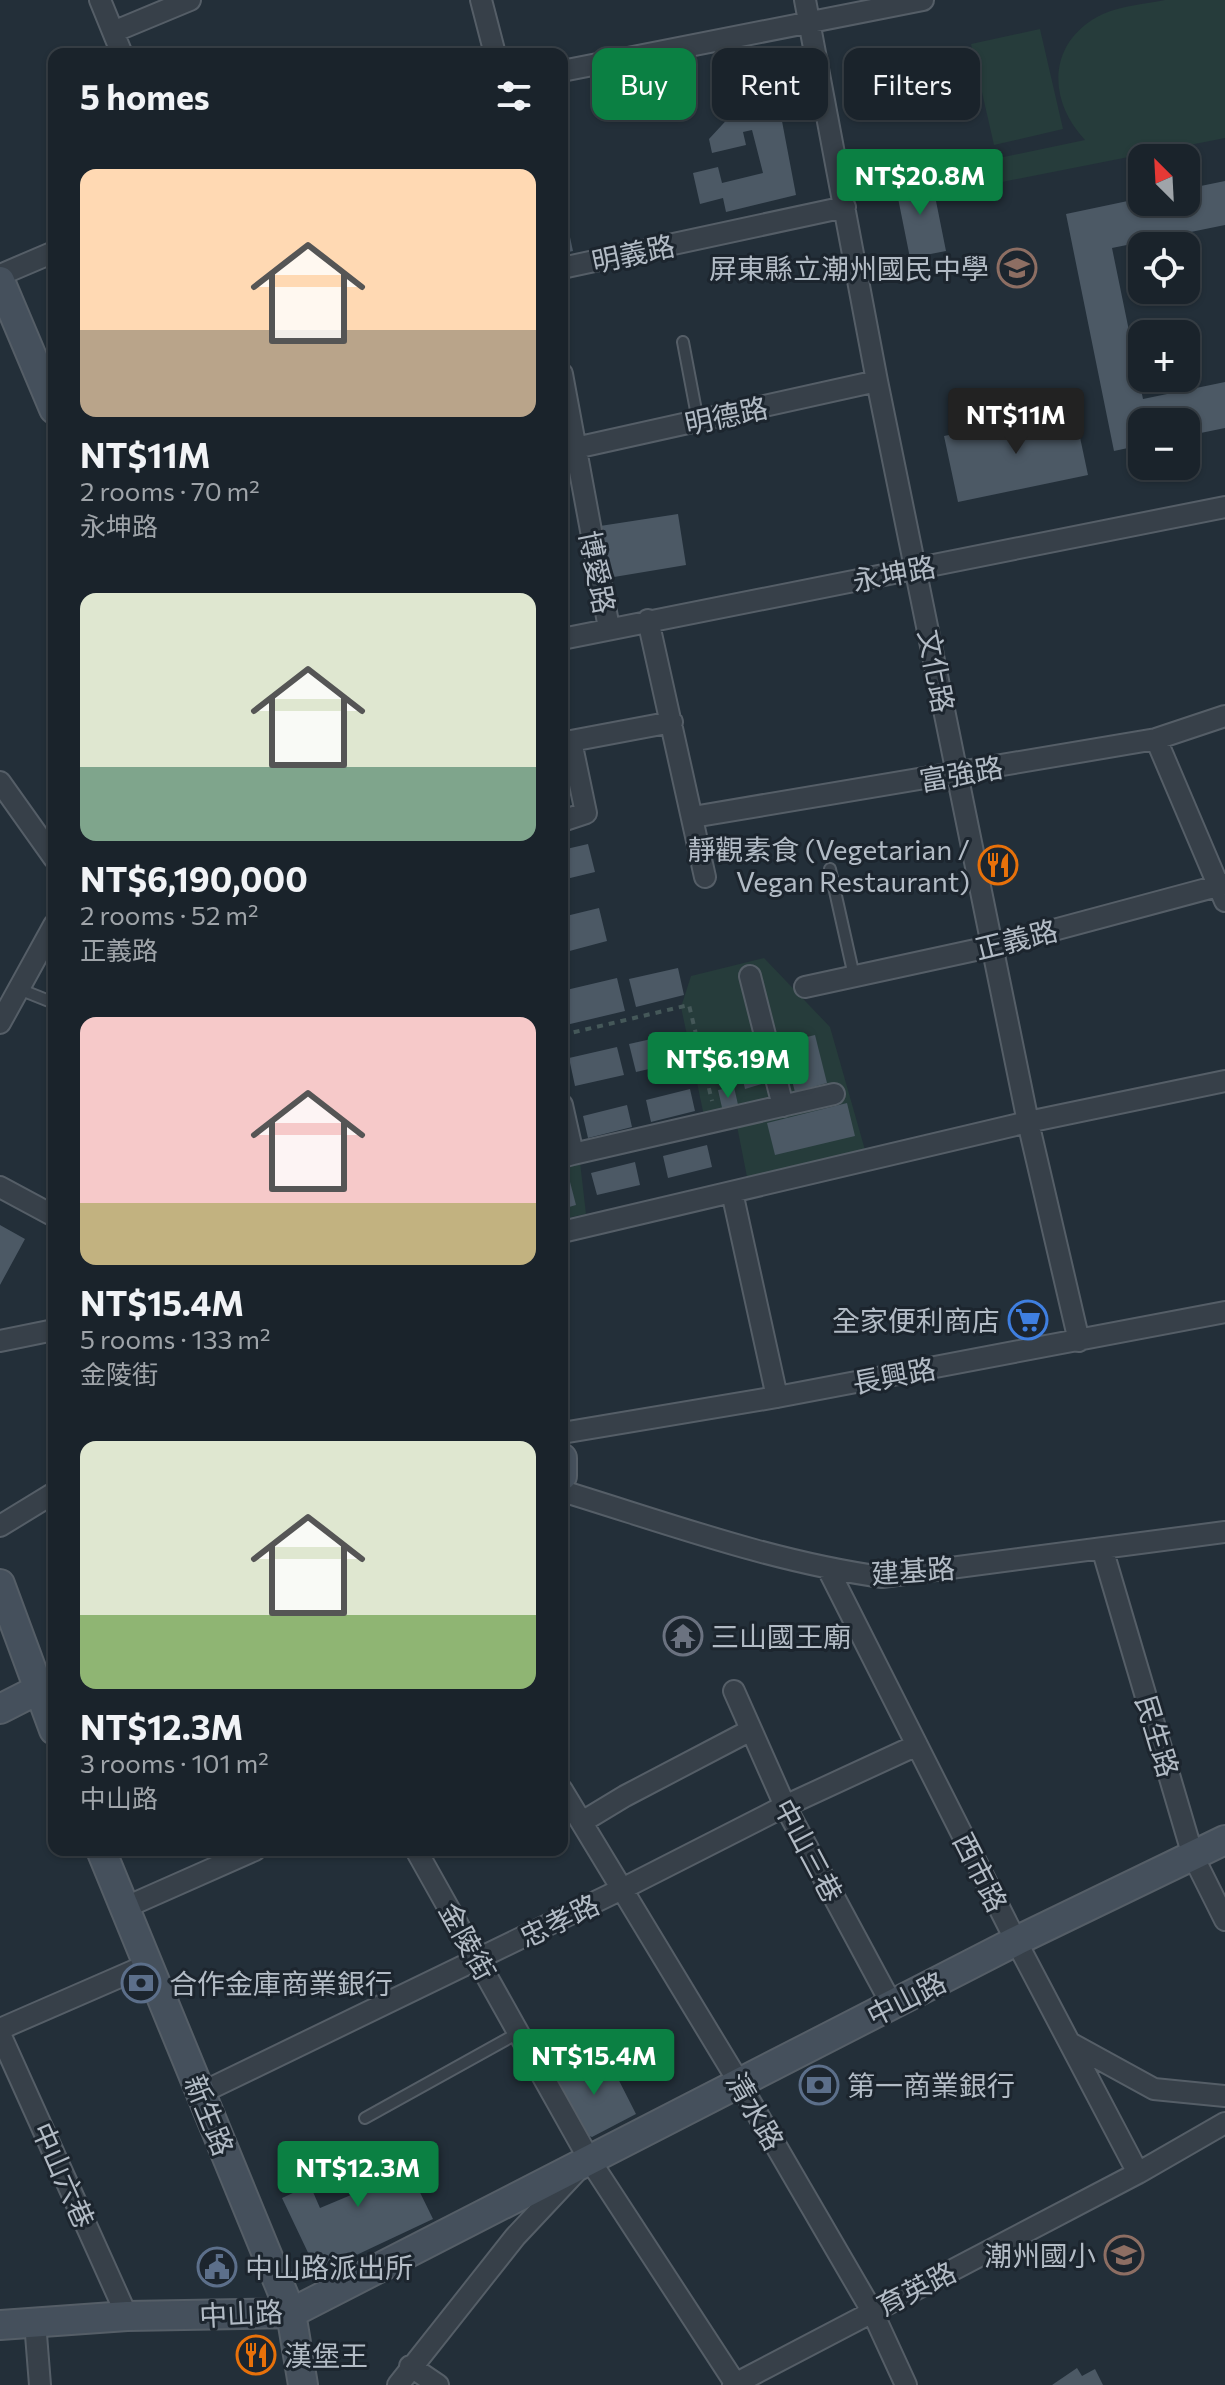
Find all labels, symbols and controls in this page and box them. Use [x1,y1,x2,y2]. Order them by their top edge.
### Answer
chip: Buy [592,48,696,120]
chip: Rent [712,48,828,120]
chip: Filters [844,48,980,120]
icon: filters [492,74,536,118]
text: 5 homes [80,75,210,117]
north arrow [1128,144,1200,216]
map controls [1128,144,1200,480]
pin: NT$20.8M [837,149,1003,217]
text: NT$20.8M [855,159,985,190]
icon: home [236,221,380,365]
street label: 明義路 [588,228,678,278]
button: locate [1128,232,1200,304]
school or university icon: 屏東縣立潮州國民中學 [996,247,1038,289]
place label: 屏東縣立潮州國民中學 [709,251,989,285]
button: + [1128,320,1200,392]
pin: NT$11M [951,388,1081,456]
street label: 明德路 [681,390,771,440]
text: NT$11M [966,398,1066,429]
button: − [1128,408,1200,480]
text: NT$11M [80,433,211,475]
text: 2 rooms · 70 m² [80,475,260,506]
text: 永坤路 [80,510,158,541]
street label: 博愛路 [573,528,623,616]
street label: 永坤路 [850,548,938,598]
street label: 文化路 [912,627,962,715]
icon: home [236,645,380,789]
street label: 富強路 [917,749,1005,797]
place label: 靜觀素食 (Vegetarian / Vegan Restaurant) [687,832,970,898]
restaurant icon: 靜觀素食 (Vegetarian / Vegan Restaurant) [977,844,1019,886]
text: NT$6,190,000 [80,857,308,899]
text: 2 rooms · 52 m² [80,899,258,930]
street label: 正義路 [971,912,1061,966]
text: 正義路 [80,934,158,965]
pin: NT$6.19M [645,1032,811,1100]
text: NT$6.19M [666,1042,790,1073]
icon: home [236,1069,380,1213]
text: NT$15.4M [80,1281,244,1323]
supermarket icon: 全家便利商店 [1007,1299,1049,1341]
place label: 全家便利商店 [832,1303,1000,1337]
text: 5 rooms · 133 m² [80,1323,270,1354]
street label: 長興路 [850,1350,938,1400]
text: 金陵街 [80,1358,158,1389]
icon: home [236,1493,380,1637]
street label: 建基路 [870,1550,956,1590]
temple icon: 三山國王廟 [662,1615,704,1657]
place label: 三山國王廟 [711,1619,851,1653]
street label: 民生路 [1129,1691,1187,1781]
text: NT$12.3M [80,1705,243,1747]
text: 3 rooms · 101 m² [80,1747,269,1778]
text: 中山路 [80,1782,158,1813]
street label: 中山三巷 [768,1793,850,1907]
street label: 西市路 [947,1827,1015,1917]
street label: 忠孝路 [514,1886,604,1954]
street label: 金陵街 [433,1896,503,1986]
bank icon: 合作金庫商業銀行 [120,1962,162,2004]
street label: 中山路 [861,1964,951,2032]
place label: 合作金庫商業銀行 [169,1966,393,2000]
pin: NT$15.4M [511,2029,677,2097]
text: NT$15.4M [531,2039,657,2070]
bank icon: 第一商業銀行 [798,2064,840,2106]
street label: 清水路 [720,2066,792,2156]
place label: 第一商業銀行 [847,2068,1015,2102]
street label: 新生路 [179,2070,241,2160]
street label: 中山六巷 [26,2117,102,2233]
pin: NT$12.3M [275,2141,441,2209]
text: NT$12.3M [296,2151,420,2182]
school or university icon: 潮州國小 [1103,2234,1145,2276]
place label: 潮州國小 [984,2238,1096,2272]
public building icon: 中山路派出所 [196,2246,238,2288]
place label: 中山路派出所 [245,2250,413,2284]
street label: 育英路 [871,2254,961,2322]
street label: 中山路 [198,2294,284,2332]
restaurant icon: 漢堡王 [235,2334,277,2376]
place label: 漢堡王 [284,2338,368,2372]

